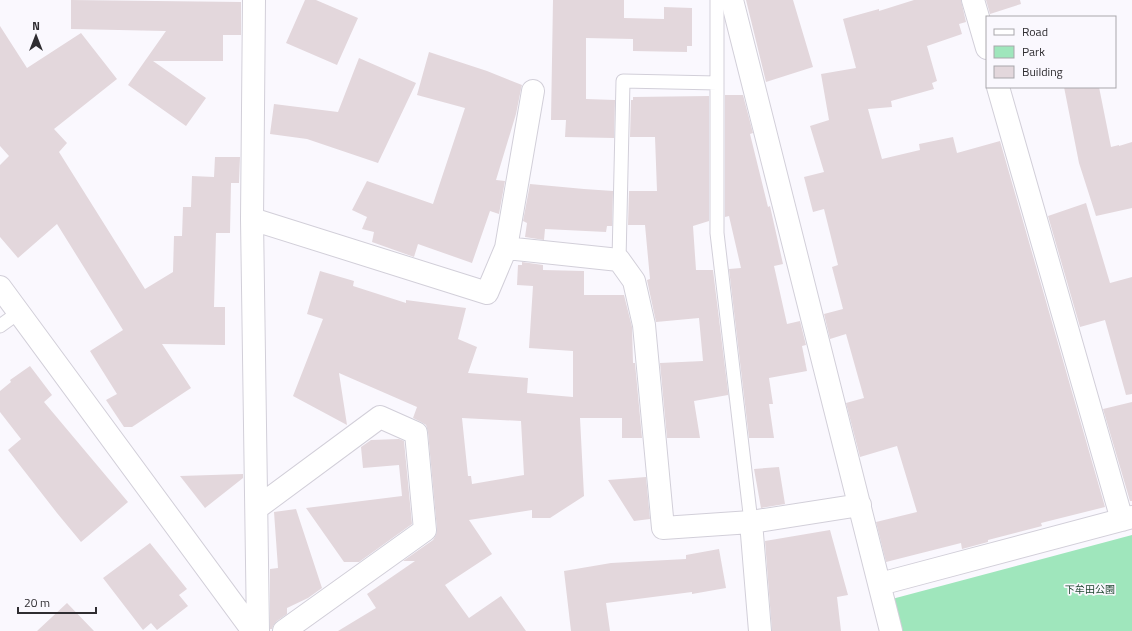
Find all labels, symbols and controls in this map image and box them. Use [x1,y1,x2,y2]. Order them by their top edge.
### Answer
north arrow [16,16,56,56]
legend [986,16,1116,88]
text: N [32,18,40,34]
text: Road [1022,22,1048,41]
text: Park [1022,42,1045,61]
text: Building [1022,62,1063,81]
park label: 下牟田公園 [1065,582,1115,597]
scale bar [18,589,96,615]
text: 20 m [24,593,50,612]

